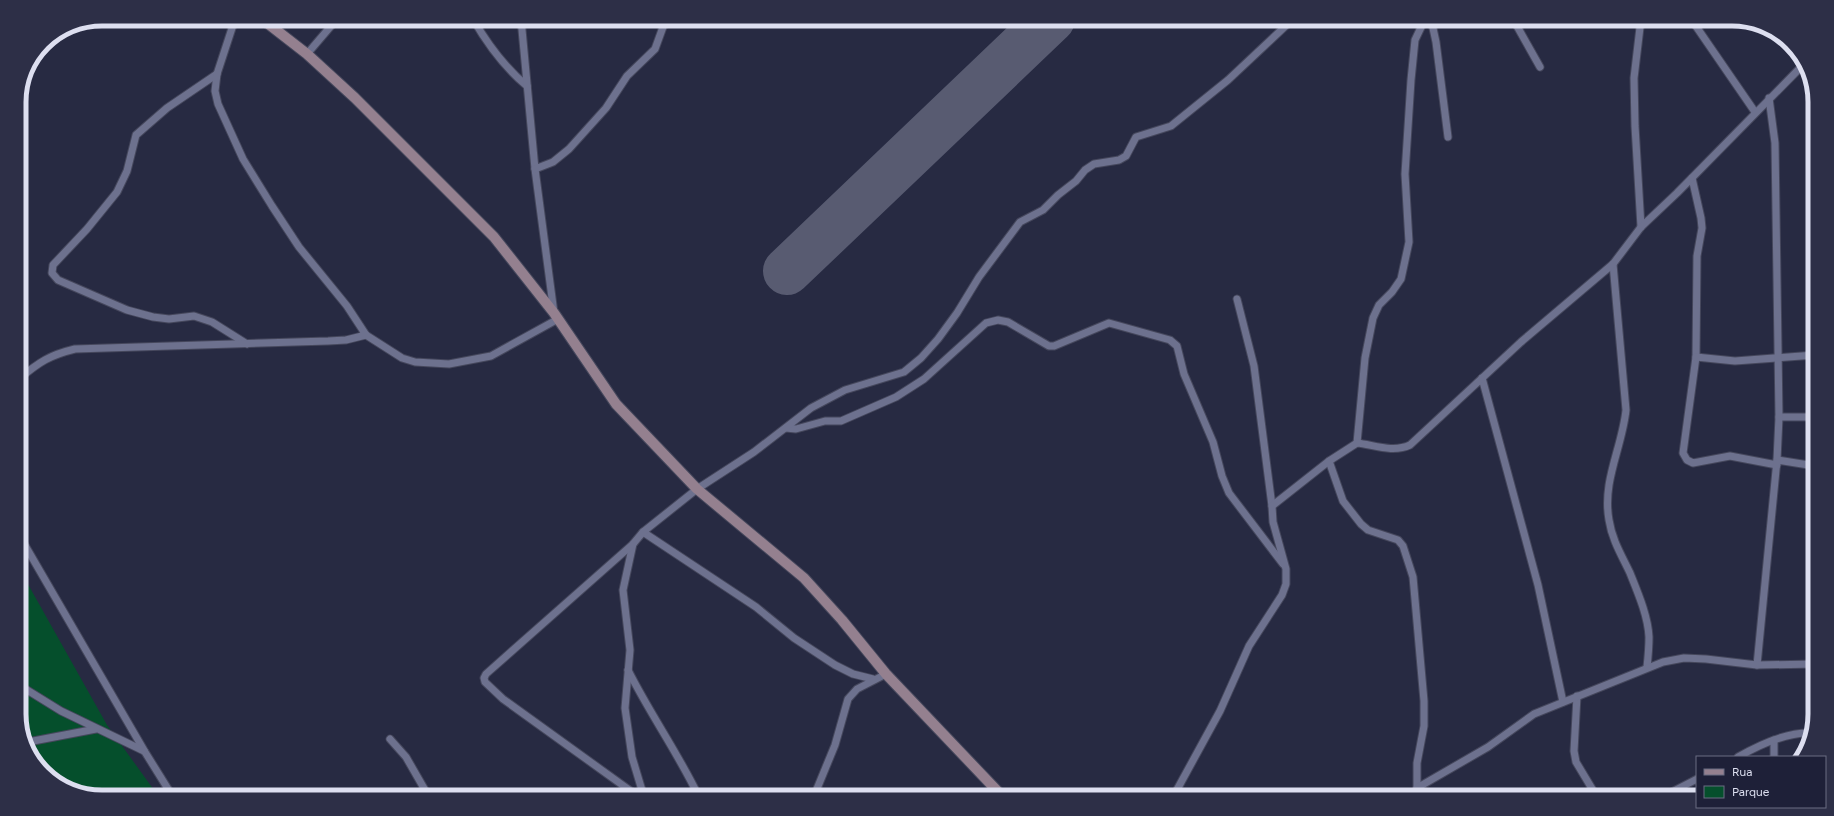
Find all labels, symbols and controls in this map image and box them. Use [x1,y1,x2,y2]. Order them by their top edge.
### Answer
legend [1696,756,1826,808]
text: Rua [1732,765,1752,779]
text: Parque [1732,785,1770,799]

